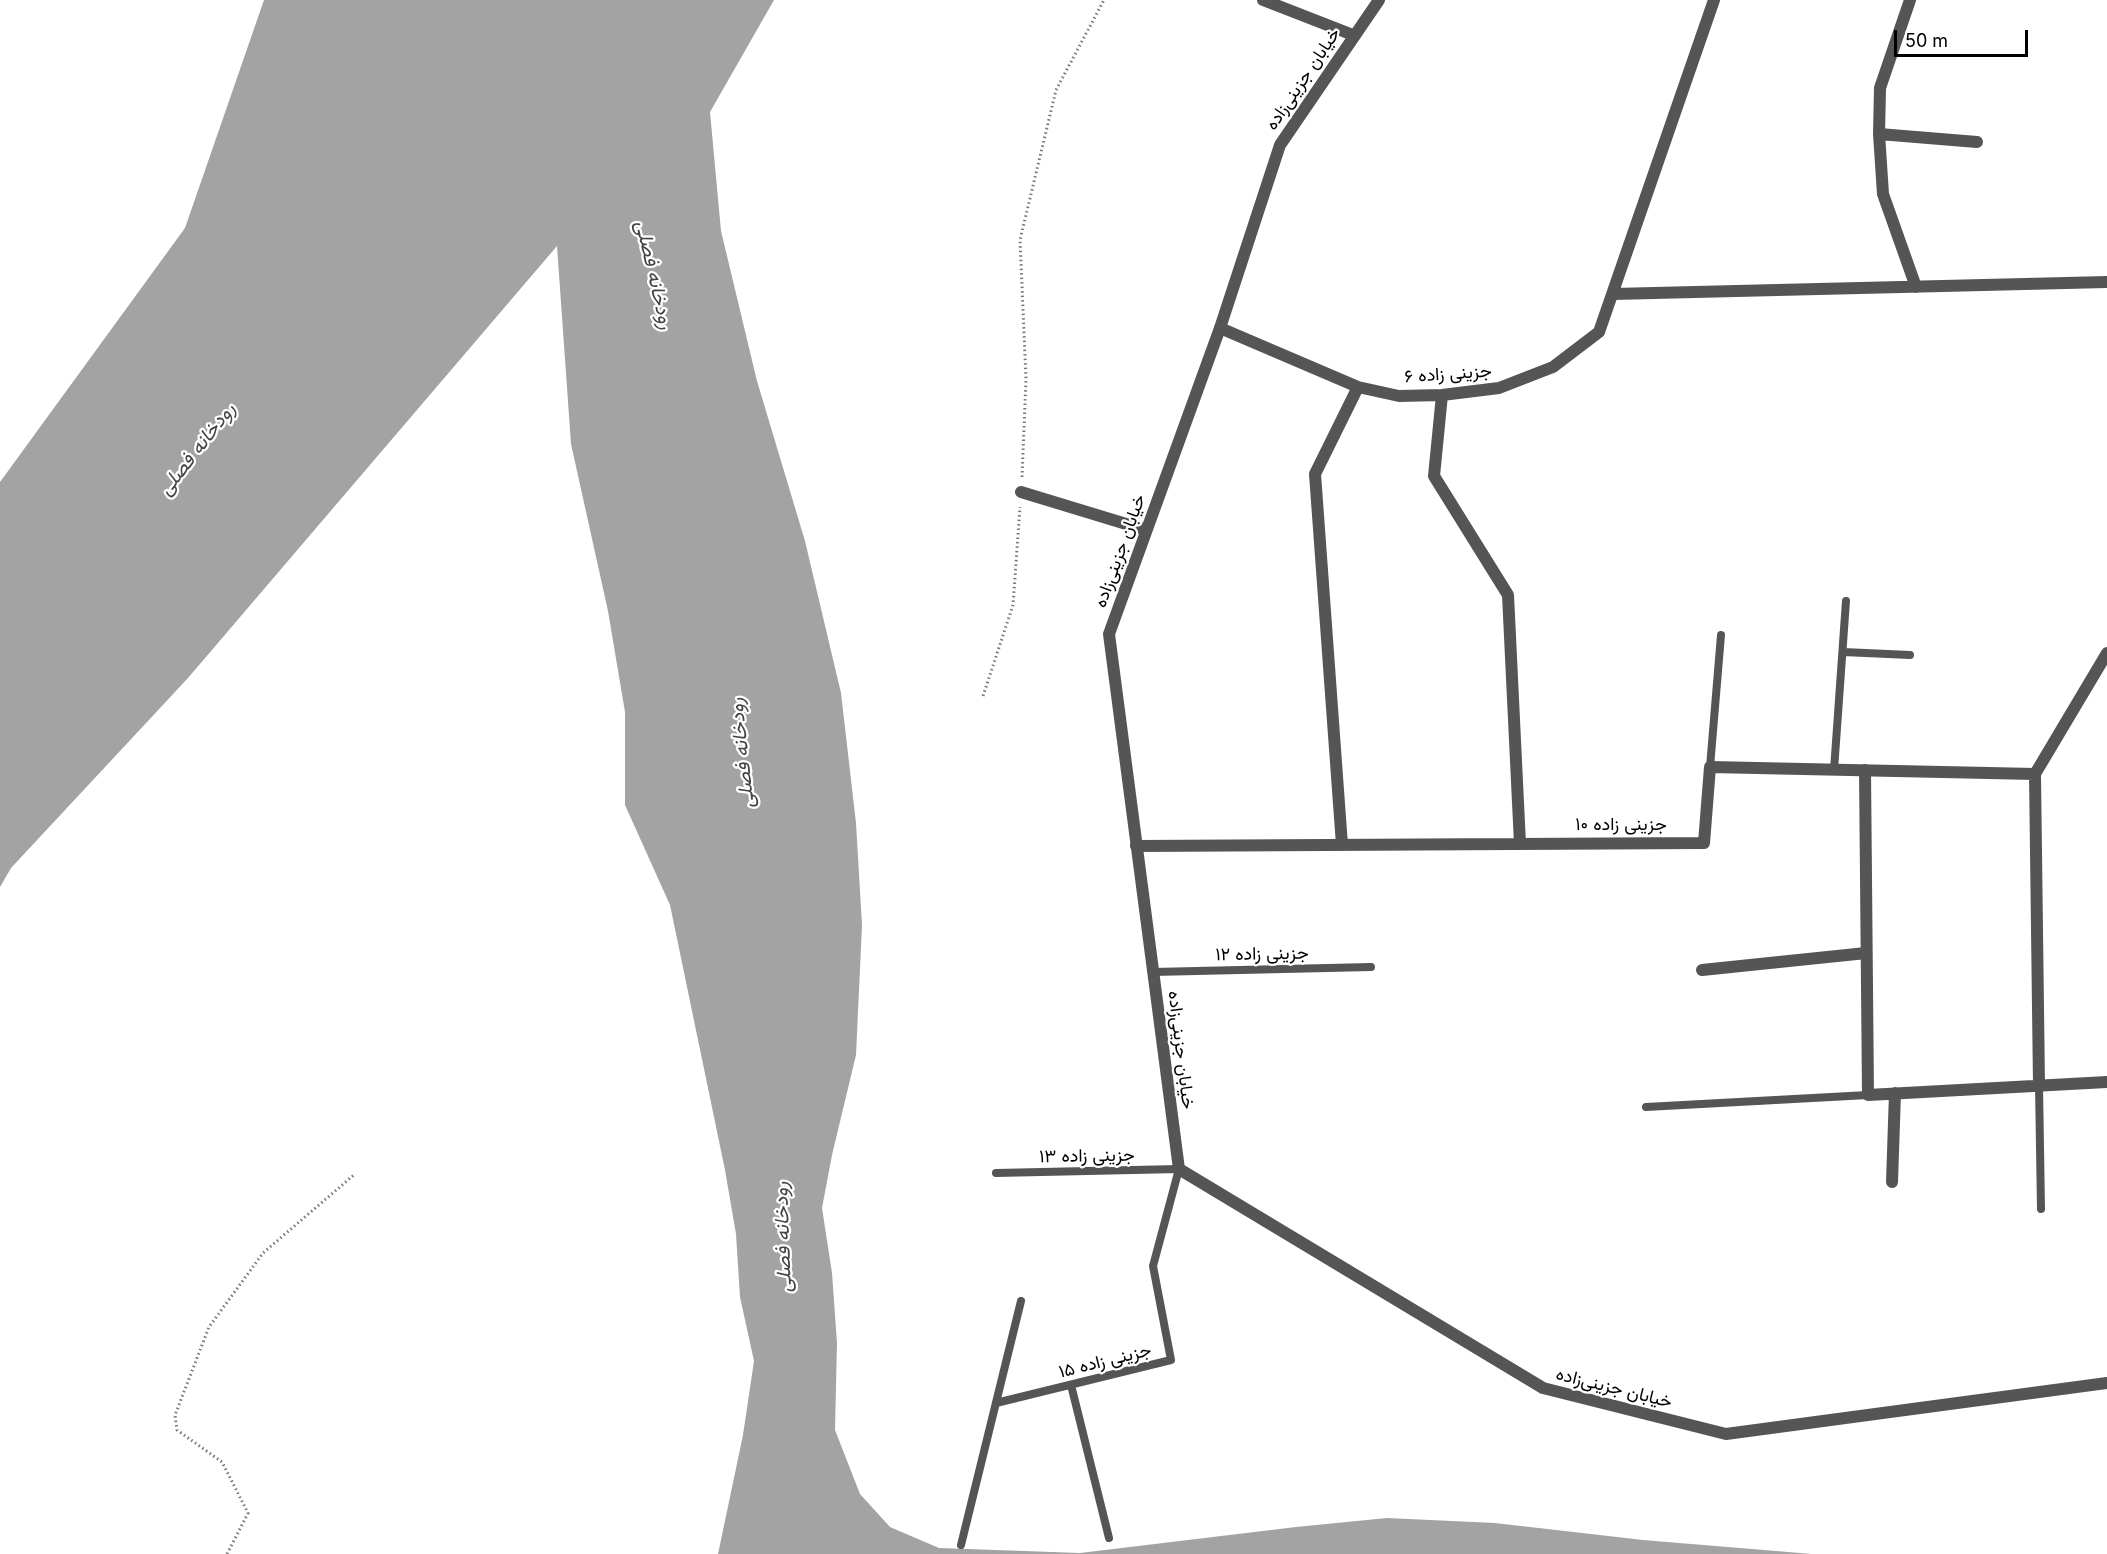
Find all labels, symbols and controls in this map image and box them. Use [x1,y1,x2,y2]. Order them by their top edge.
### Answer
scale bar [1897,18,2030,56]
street label: خیابان جزینی‌زاده [1261,24,1345,134]
text: 50 m [1905,30,1948,51]
water label: رودخانه فصلی [630,218,678,332]
street label: جزینی زاده ۶ [1404,360,1492,388]
water label: رودخانه فصلی [153,398,241,500]
street label: خیابان جزینی‌زاده [1089,491,1151,611]
water label: رودخانه فصلی [724,697,760,809]
street label: جزینی زاده ۱۰ [1575,814,1667,836]
street label: جزینی زاده ۱۲ [1215,942,1309,966]
street label: خیابان جزینی‌زاده [1163,990,1199,1110]
street label: جزینی زاده ۱۳ [1039,1144,1135,1168]
water label: رودخانه فصلی [769,1181,797,1293]
street label: جزینی زاده ۱۵ [1057,1339,1153,1383]
street label: خیابان جزینی‌زاده [1554,1363,1674,1413]

